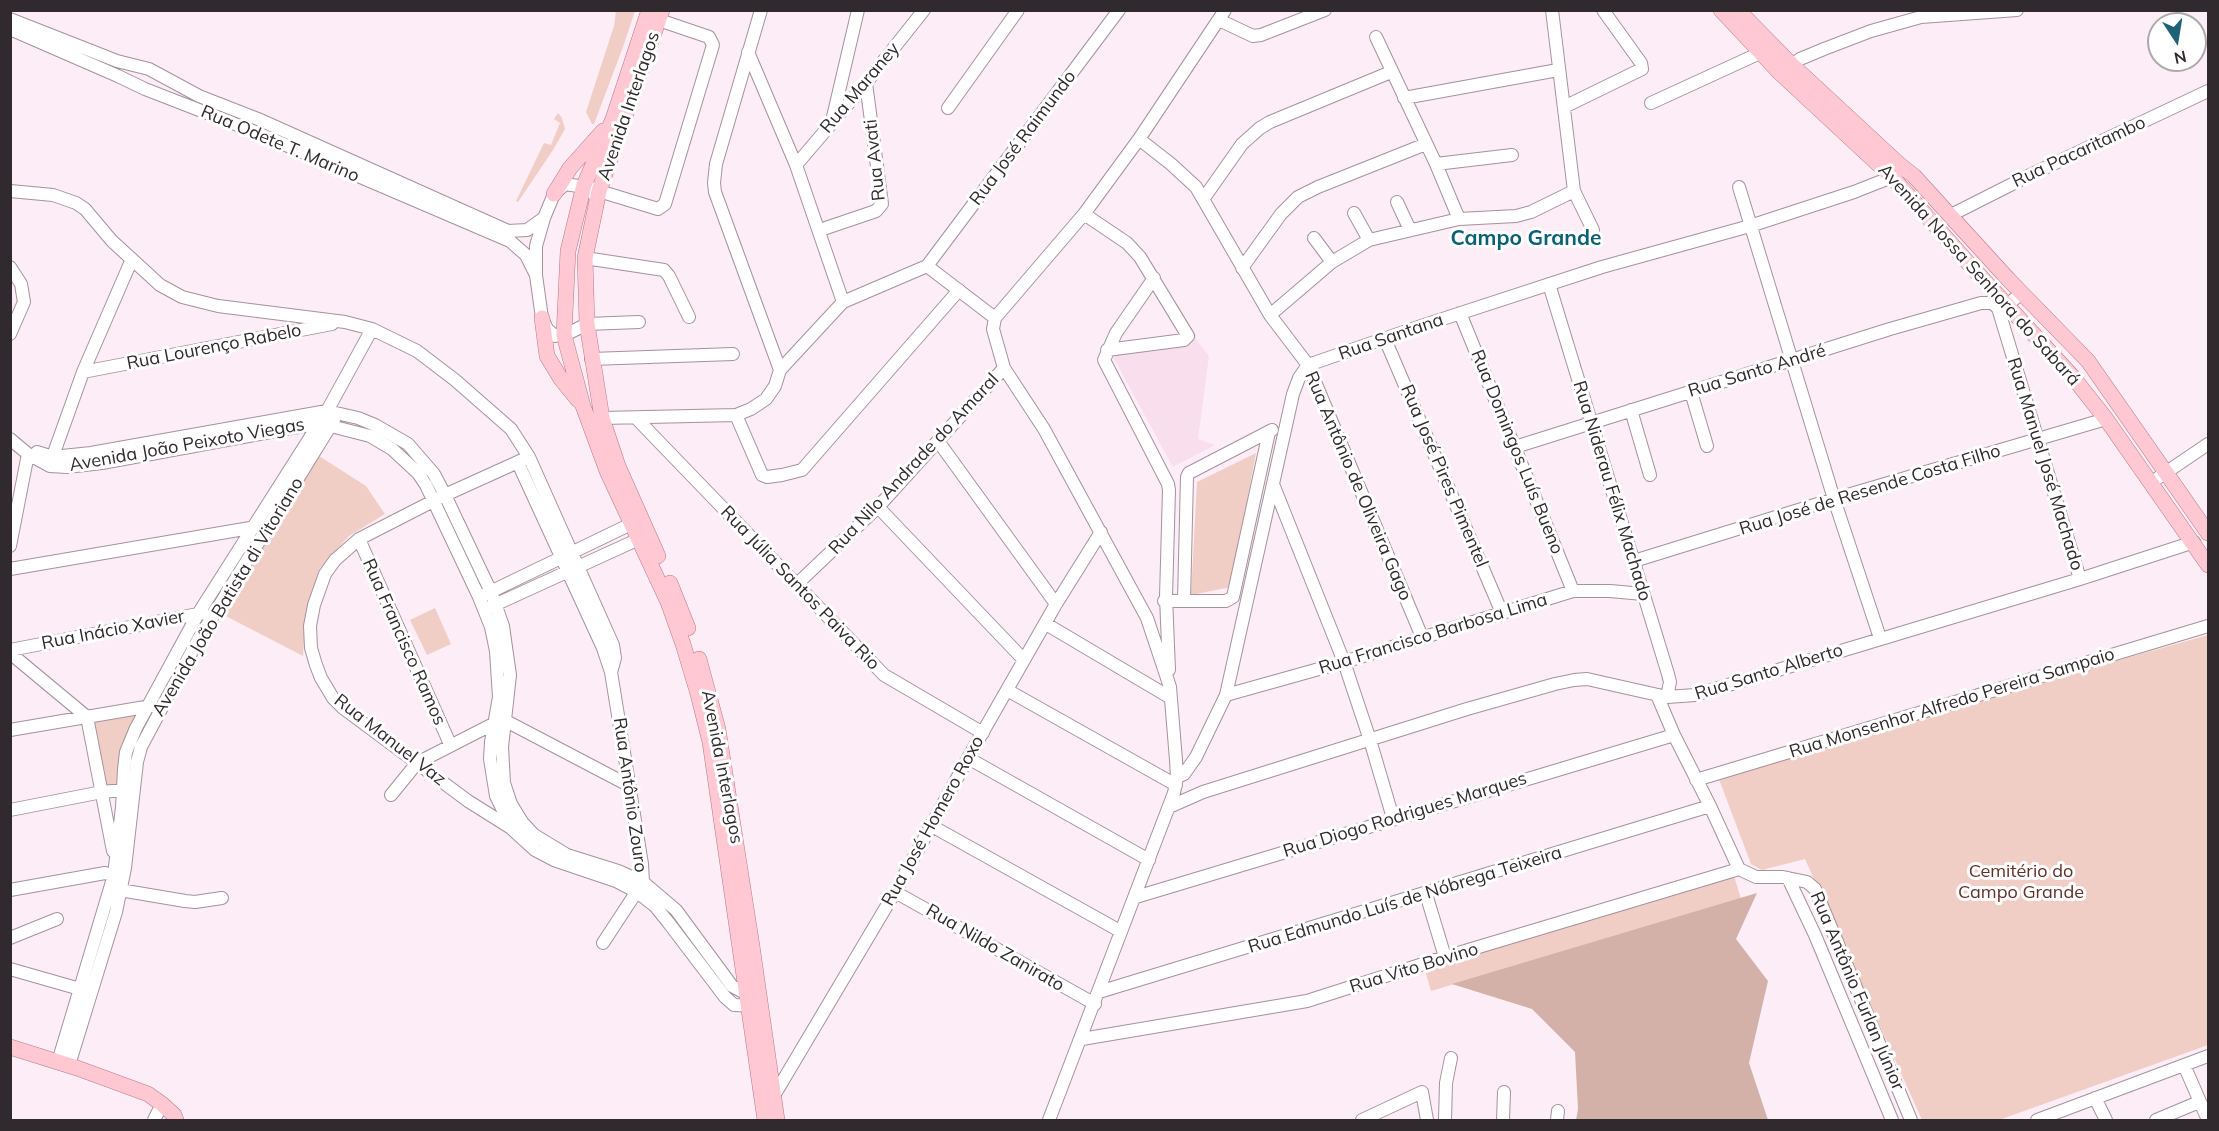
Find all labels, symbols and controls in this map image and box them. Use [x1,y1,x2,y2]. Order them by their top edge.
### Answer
north arrow [2147,12,2207,72]
street label: Avenida Interlagos [593,29,665,183]
street label: Rua Maraney [816,38,904,138]
text: N [2172,47,2188,69]
street label: Rua José Raimundo [965,66,1081,210]
street label: Rua Odete T. Marino [198,101,362,187]
street label: Rua Pacaritambo [2009,112,2149,192]
street label: Rua Avati [860,118,890,202]
street label: Avenida Nossa Senhora do Sabará [1874,160,2084,390]
district label: Campo Grande [1450,226,1602,252]
street label: Rua Santana [1336,309,1446,365]
street label: Rua Lourenço Rabelo [125,319,303,375]
street label: Rua Santo André [1686,340,1828,402]
street label: Rua Domingos Luís Bueno [1466,347,1568,557]
street label: Rua Manuel José Machado [2002,355,2088,573]
street label: Rua Antônio de Oliveira Gago [1300,368,1416,604]
street label: Rua Nilo Andrade do Amaral [824,369,1004,559]
street label: Rua Niderau Félix Machado [1568,378,1656,604]
street label: Rua José Pires Pimentel [1396,381,1492,571]
street label: Avenida João Peixoto Viegas [68,414,306,476]
street label: Rua José de Resende Costa Filho [1737,440,2003,540]
street label: Avenida João Batista di Vitoriano [148,474,308,720]
street label: Rua Júlia Santos Paiva Rio [716,501,884,675]
street label: Rua Francisco Ramos [358,555,450,729]
street label: Rua Francisco Barbosa Lima [1316,589,1550,679]
street label: Rua Inácio Xavier [40,606,186,654]
street label: Rua Santo Alberto [1692,639,1846,705]
street label: Rua Monsenhor Alfredo Pereira Sampaio [1787,643,2117,763]
street label: Avenida Interlagos [697,688,747,846]
street label: Rua Manuel Vaz [330,690,450,790]
street label: Rua Antônio Zouro [608,716,652,874]
street label: Rua José Homero Roxo [877,732,989,910]
street label: Rua Diogo Rodrigues Marques [1281,768,1529,862]
street label: Rua Edmundo Luís de Nóbrega Teixeira [1246,842,1564,958]
park label: Cemitério do Campo Grande [1958,861,2084,904]
street label: Rua Antônio Furlan Júnior [1805,889,1909,1093]
street label: Rua Nildo Zanirato [922,900,1068,996]
street label: Rua Vito Bovino [1347,938,1481,998]

